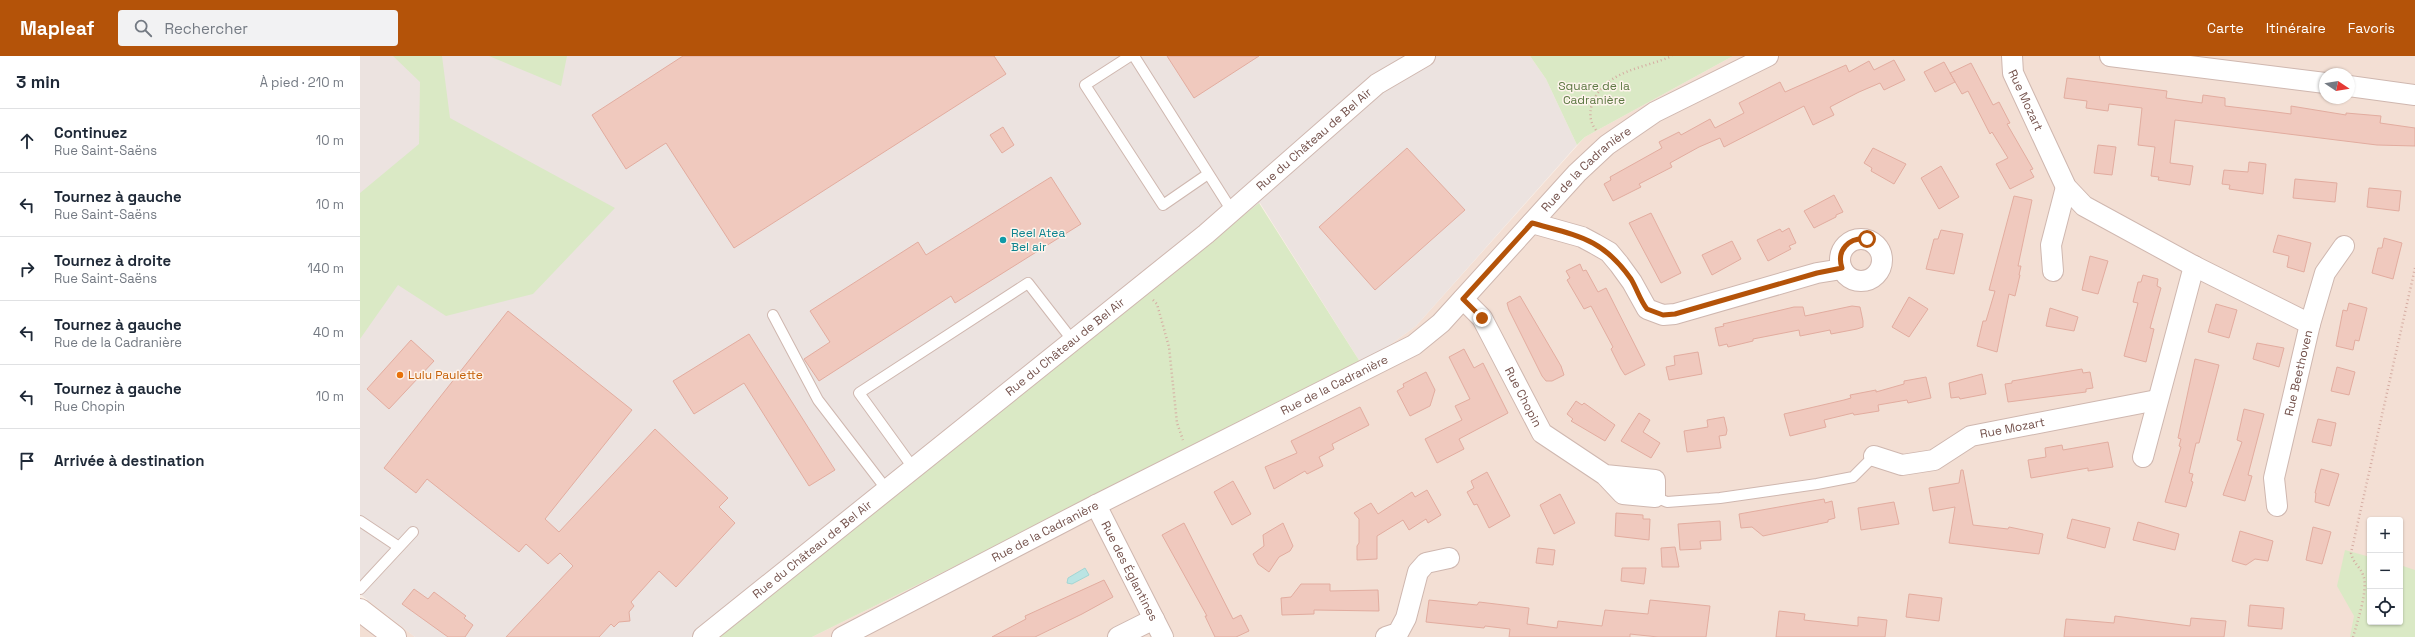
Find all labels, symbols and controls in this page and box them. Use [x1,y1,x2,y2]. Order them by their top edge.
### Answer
search box [118,10,398,46]
text: Mapleaf [20,16,94,41]
icon: search [132,17,154,39]
text: Rechercher [164,19,248,38]
text: Carte [2207,19,2244,37]
text: Itinéraire [2266,19,2326,37]
text: Favoris [2348,19,2395,37]
street label: Rue Mozart [2004,67,2047,133]
north arrow [2319,68,2355,104]
text: 3 min [16,71,60,93]
text: À pied · 210 m [260,74,344,91]
park label: Square de la Cadranière [1558,78,1630,108]
street label: Rue du Château de Bel Air [1253,84,1375,194]
text: Continuez [54,123,127,142]
street label: Rue de la Cadranière [1538,123,1634,215]
icon: ahead [16,130,38,152]
text: 10 m [316,132,344,149]
text: Rue Saint-Saëns [54,142,157,159]
text: Tournez à gauche [54,187,182,206]
icon: left [16,194,38,216]
text: 10 m [316,196,344,213]
text: Rue Saint-Saëns [54,206,157,223]
place label: Reel Atea Bel air [1011,225,1065,255]
route start [1858,230,1876,248]
marker: Reel Atea Bel air [998,235,1008,245]
text: Tournez à droite [54,251,171,270]
icon: right [16,258,38,280]
text: 140 m [308,260,344,277]
text: Rue Saint-Saëns [54,270,157,287]
street label: Rue du Château de Bel Air [1002,294,1128,400]
route end [1473,309,1491,327]
text: Tournez à gauche [54,315,182,334]
icon: left [16,322,38,344]
text: 40 m [313,324,344,341]
street label: Rue Beethoven [2281,328,2316,418]
text: Rue de la Cadranière [54,334,182,351]
street label: Rue de la Cadranière [1278,351,1391,419]
street label: Rue Chopin [1501,364,1546,430]
place label: Lulu Paulette [408,367,483,383]
marker: Lulu Paulette [395,370,405,380]
text: Tournez à gauche [54,379,182,398]
icon: left [16,386,38,408]
text: 10 m [316,388,344,405]
text: Rue Chopin [54,398,125,415]
street label: Rue Mozart [1978,414,2046,442]
icon: arrive [16,450,38,472]
text: Arrivée à destination [54,451,204,470]
street label: Rue du Château de Bel Air [749,497,876,602]
street label: Rue de la Cadranière [989,497,1101,566]
map controls [2367,517,2403,625]
button: + [2367,517,2403,553]
street label: Rue des Églantines [1097,518,1162,624]
button: − [2367,553,2403,589]
button: locate [2367,589,2403,625]

